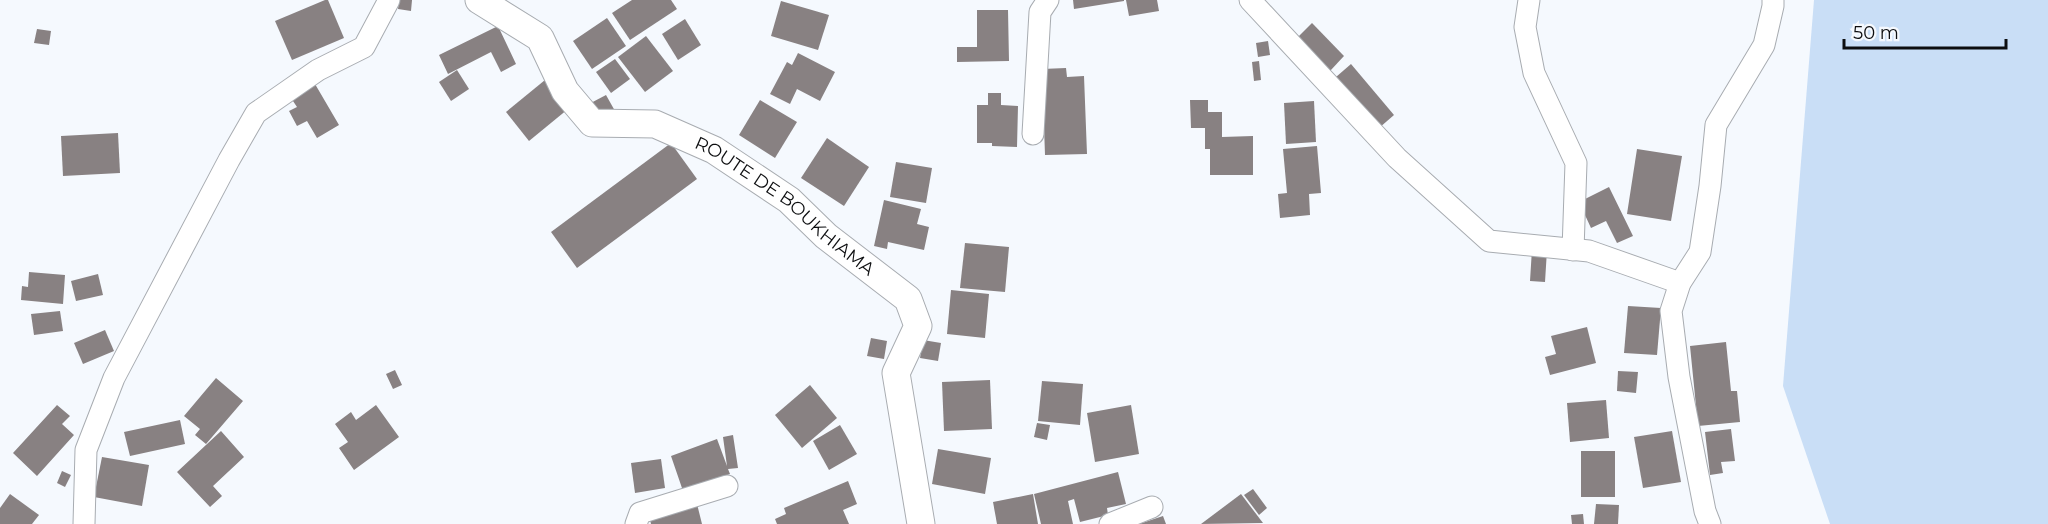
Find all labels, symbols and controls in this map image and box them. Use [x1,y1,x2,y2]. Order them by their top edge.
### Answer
scale bar [1844,12,2006,50]
text: 50 m [1853,22,1899,44]
street label: ROUTE DE BOUKHIAMA [692,132,879,280]

